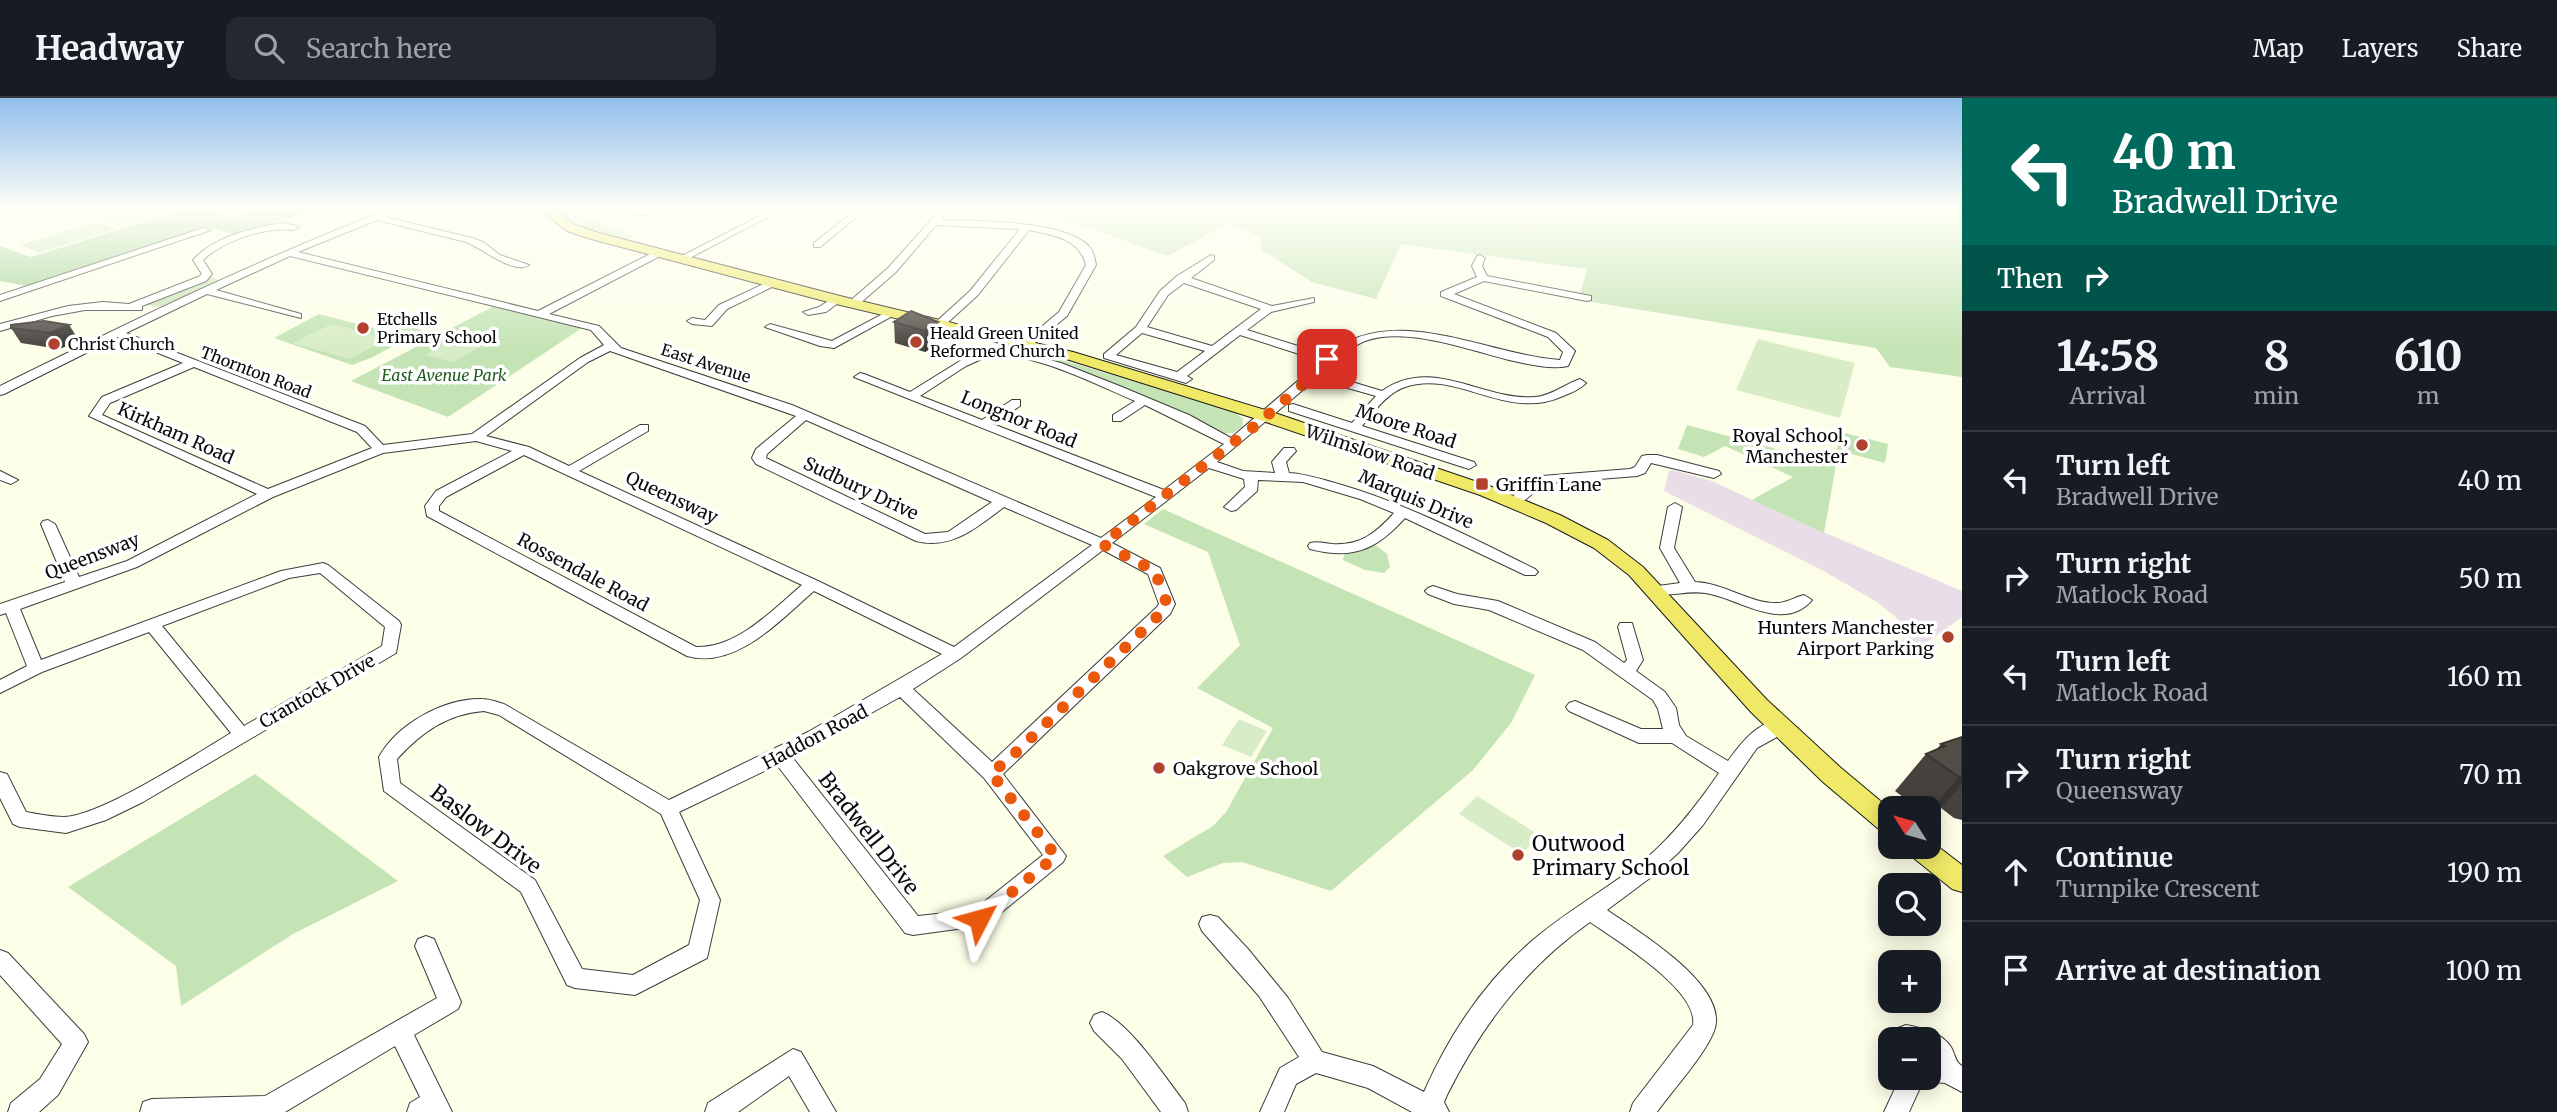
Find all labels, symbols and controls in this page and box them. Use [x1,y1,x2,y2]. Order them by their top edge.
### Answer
search box [226,17,716,80]
text: Headway [35,28,184,69]
icon: search [250,29,288,67]
text: Search here [306,32,452,65]
text: Map [2253,33,2304,64]
text: Layers [2342,33,2418,64]
text: Share [2456,33,2522,64]
text: 40 m [2112,121,2236,182]
icon: left [1997,126,2088,217]
text: Bradwell Drive [2112,182,2338,222]
icon: right [2077,259,2115,297]
text: Then [1997,262,2063,295]
place label: Etchells Primary School [377,309,497,347]
marker: Etchells Primary School [355,320,371,336]
place label: Heald Green United Reformed Church [930,323,1079,361]
pin [1297,329,1357,389]
text: 14:58 [2056,330,2159,382]
text: 8 [2263,330,2290,382]
text: 610 [2394,330,2463,382]
place label: Christ Church [68,334,175,354]
marker: Heald Green United Reformed Church [908,334,924,350]
marker: Christ Church [46,336,62,352]
street label: East Avenue [659,339,753,387]
icon: arrive [1308,340,1346,378]
street label: Thornton Road [198,342,315,402]
park label: East Avenue Park [381,365,507,385]
text: Arrival [2069,381,2146,410]
text: min [2254,381,2299,410]
text: m [2417,381,2440,410]
street label: Longnor Road [958,385,1081,453]
street label: Kirkham Road [114,397,238,469]
street label: Moore Road [1353,399,1459,453]
street label: Wilmslow Road [1302,419,1438,485]
place label: Royal School, Manchester [1732,424,1848,468]
marker: Royal School, Manchester [1854,437,1870,453]
text: Turn left [2056,449,2170,482]
street label: Sudbury Drive [800,451,922,525]
icon: left [1997,461,2035,499]
street label: Marquis Drive [1355,464,1477,534]
text: 40 m [2458,464,2522,497]
street label: Queensway [622,466,722,529]
place label: Griffin Lane [1496,473,1601,496]
marker: Griffin Lane [1474,476,1490,492]
text: Bradwell Drive [2056,482,2218,511]
street label: Queensway [42,527,143,585]
street label: Rossendale Road [513,528,653,616]
text: Turn right [2056,547,2191,580]
icon: right [1997,559,2035,597]
text: 50 m [2458,562,2522,595]
text: Matlock Road [2056,580,2208,609]
place label: Hunters Manchester Airport Parking [1757,616,1934,660]
marker: Hunters Manchester Airport Parking [1940,629,1956,645]
text: Turn left [2056,645,2170,678]
street label: Crantock Drive [255,649,379,733]
icon: left [1997,657,2035,695]
text: 160 m [2447,660,2522,693]
text: Matlock Road [2056,678,2208,707]
street label: Haddon Road [758,699,872,774]
text: Turn right [2056,743,2191,776]
icon: right [1997,755,2035,793]
place label: Oakgrove School [1173,757,1319,780]
text: 70 m [2459,758,2522,791]
marker: Oakgrove School [1151,760,1167,776]
street label: Bradwell Drive [813,766,925,900]
text: Queensway [2056,776,2183,805]
street label: Baslow Drive [425,779,547,880]
north arrow [1878,796,1941,859]
map controls [1878,796,1941,1090]
place label: Outwood Primary School [1532,830,1690,881]
text: Continue [2056,841,2173,874]
marker: Outwood Primary School [1510,847,1526,863]
icon: ahead [1997,853,2035,891]
text: 190 m [2447,856,2522,889]
button: search [1878,873,1941,936]
text: Turnpike Crescent [2056,874,2260,903]
position arrow [942,882,1016,956]
button: + [1878,950,1941,1013]
icon: arrive [1997,951,2035,989]
text: Arrive at destination [2056,954,2321,987]
text: 100 m [2446,954,2522,987]
button: − [1878,1027,1941,1090]

